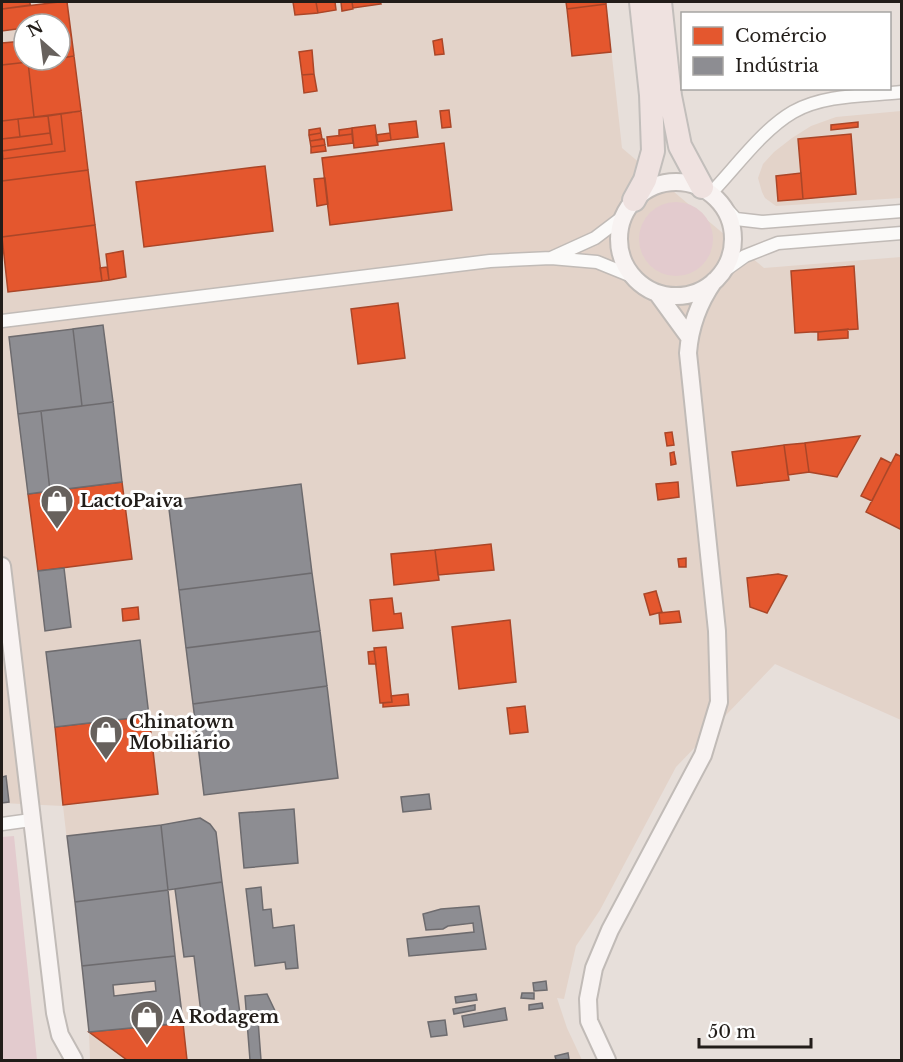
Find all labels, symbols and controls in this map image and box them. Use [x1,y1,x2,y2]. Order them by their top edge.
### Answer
north arrow [12,12,72,72]
legend [681,12,891,90]
text: N [24,16,46,41]
text: Comércio [735,25,827,47]
text: Indústria [735,55,819,77]
shop icon: LactoPaiva [39,483,75,530]
place label: LactoPaiva [80,490,184,512]
place label: Chinatown Mobiliário [129,711,234,754]
shop icon: Chinatown Mobiliário [88,714,124,761]
shop icon: A Rodagem [129,999,165,1046]
place label: A Rodagem [169,1006,279,1028]
scale bar [699,1011,812,1049]
text: 50 m [708,1021,756,1043]

